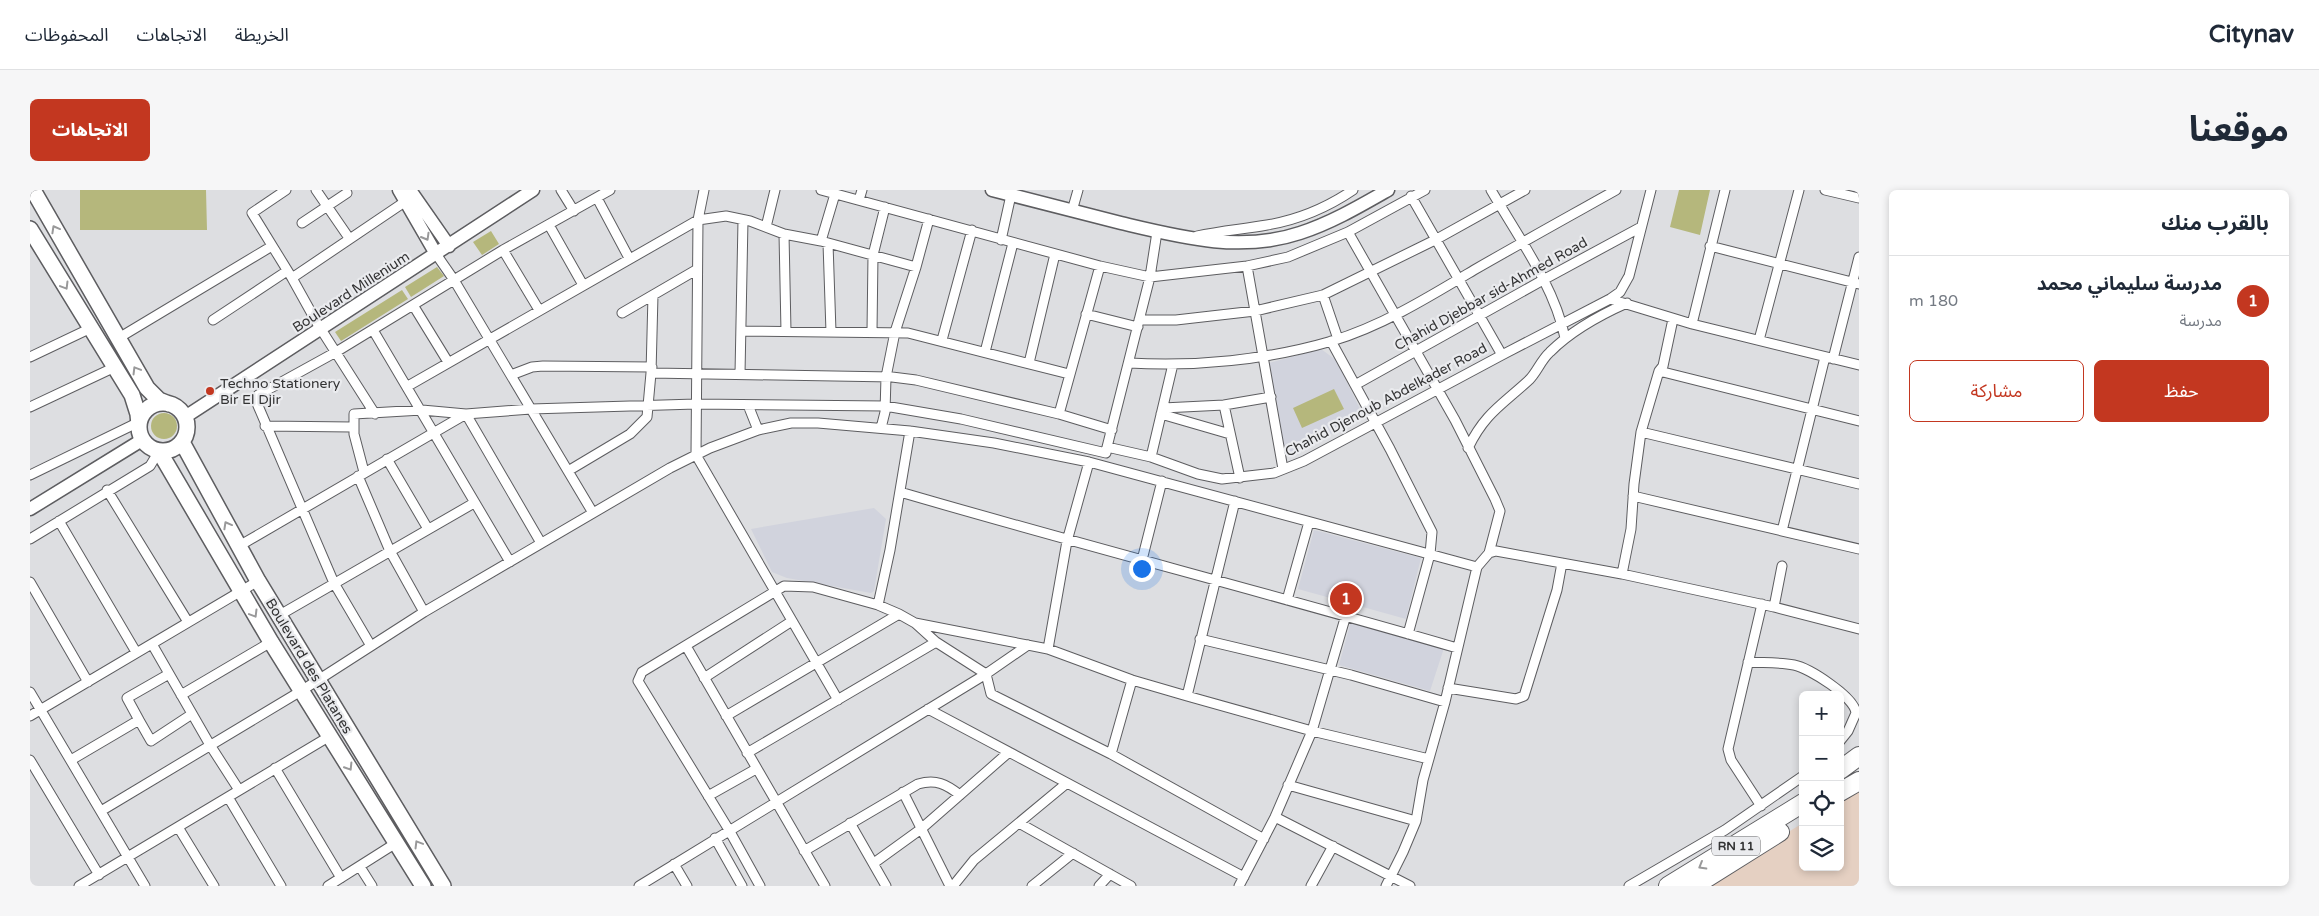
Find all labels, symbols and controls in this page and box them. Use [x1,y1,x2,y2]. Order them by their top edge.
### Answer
text: Citynav [2209,20,2294,49]
text: المحفوظات [25,24,109,46]
text: الاتجاهات [137,24,207,46]
text: الخريطة [235,24,289,46]
button: الاتجاهات [30,99,150,161]
text: موقعنا [2189,109,2289,151]
text: بالقرب منك [2161,211,2269,236]
one-way arrow [51,226,61,235]
one-way arrow [420,232,430,241]
street label: Chahid Djebbar sid-Ahmed Road [1392,234,1590,354]
street label: Boulevard Millenium [289,248,413,336]
text: مدرسة سليماني محمد [2037,273,2222,295]
one-way arrow [58,280,68,289]
text: 180 m [1909,291,1958,311]
text: 1 [2248,291,2258,311]
text: مدرسة [2179,311,2222,331]
street label: Chahid Djenoub Abdelkader Road [1282,339,1490,461]
button: مشاركة [1909,360,2084,422]
button: حفظ [2094,360,2269,422]
one-way arrow [132,367,142,376]
place label: Techno Stationery Bir El Djir [220,375,341,408]
marker: Techno Stationery Bir El Djir [204,385,216,397]
one-way arrow [223,521,233,530]
your location [1129,556,1155,582]
pin: 1 [1330,580,1362,618]
street label: Boulevard des Platanes [262,595,356,737]
one-way arrow [248,608,258,617]
map controls [1799,691,1844,871]
button: + [1799,691,1844,736]
button: − [1799,736,1844,781]
one-way arrow [343,762,352,771]
button: locate [1799,781,1844,826]
button: layers [1799,826,1844,871]
road number: RN 11 [1712,836,1760,856]
one-way arrow [414,841,424,850]
one-way arrow [1698,860,1707,870]

